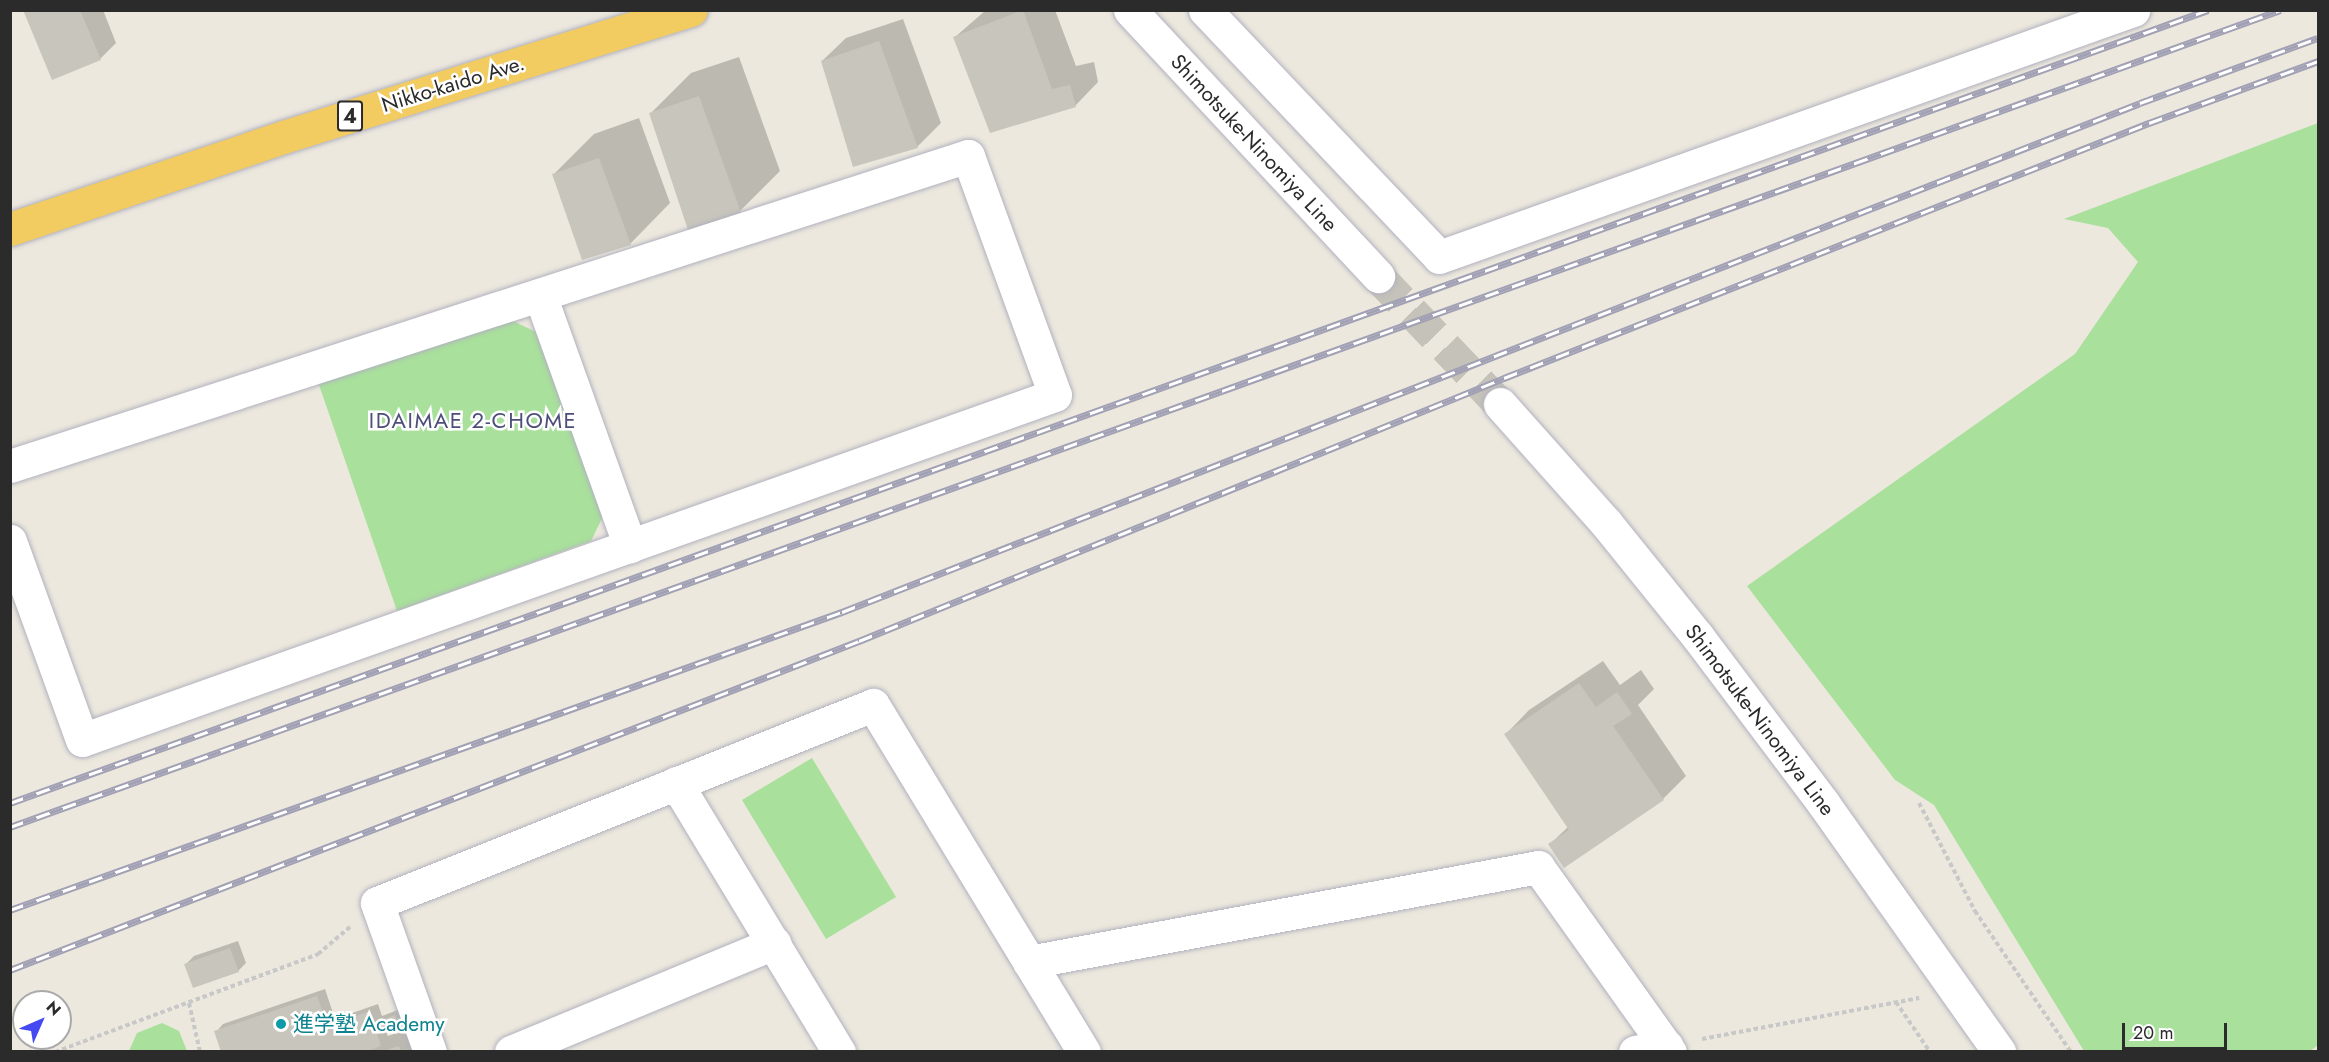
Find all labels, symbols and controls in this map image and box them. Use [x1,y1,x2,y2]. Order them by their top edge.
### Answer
street label: Shimotsuke-Ninomiya Line [1165,49,1343,237]
street label: Nikko-kaido Ave. [378,50,528,118]
road number: 4 [336,99,364,133]
district label: IDAIMAE 2-CHOME [369,408,577,434]
street label: Shimotsuke-Ninomiya Line [1680,619,1840,821]
north arrow [12,990,72,1050]
text: N [41,996,66,1021]
place label: 進学塾 Academy [293,1011,445,1037]
scale bar [2125,1011,2230,1049]
marker: 進学塾 Academy [274,1017,288,1031]
text: 20 m [2133,1020,2173,1046]

